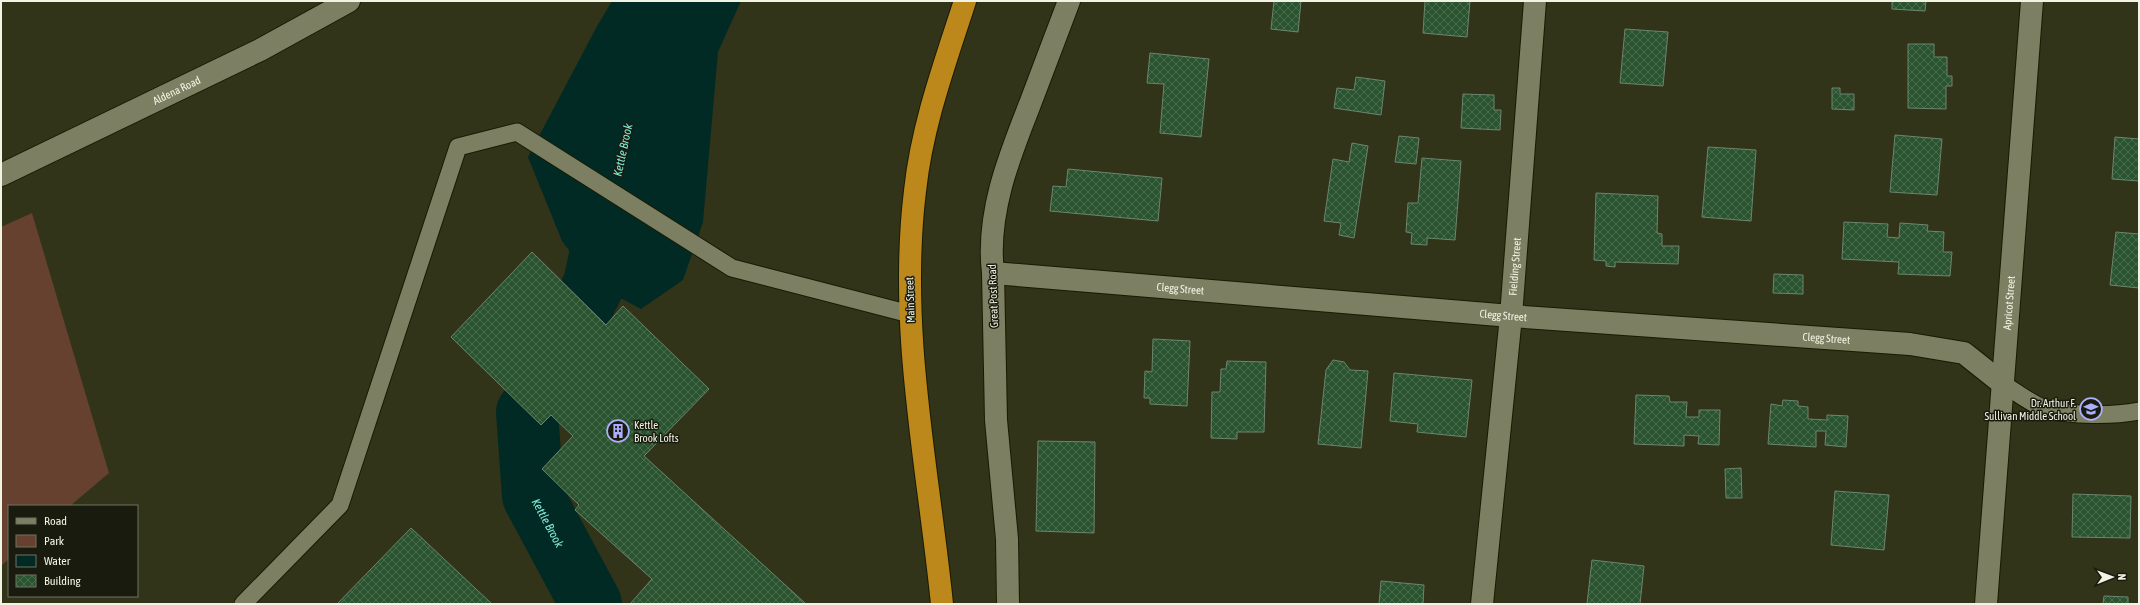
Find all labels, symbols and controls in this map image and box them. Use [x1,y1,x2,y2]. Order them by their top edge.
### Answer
street label: Aldena Road [151,74,202,107]
water label: Kettle Brook [611,122,636,178]
street label: Fielding Street [1507,237,1523,296]
street label: Great Post Road [986,264,1000,328]
street label: Apricot Street [2001,275,2017,331]
street label: Main Street [903,277,917,323]
street label: Clegg Street [1156,281,1205,297]
street label: Clegg Street [1479,307,1527,323]
street label: Clegg Street [1802,330,1851,346]
school or university icon: Dr. Arthur F. Sullivan Middle School [2078,396,2104,422]
place label: Dr. Arthur F. Sullivan Middle School [1984,397,2076,422]
building icon: Kettle Brook Lofts [605,418,631,444]
place label: Kettle Brook Lofts [634,419,679,444]
water label: Kettle Brook [529,496,567,551]
legend [8,505,138,597]
text: Road [44,514,67,528]
text: Park [44,534,65,548]
text: Water [44,554,71,568]
north arrow [2092,557,2132,597]
text: N [2116,573,2128,580]
text: Building [44,574,82,588]

